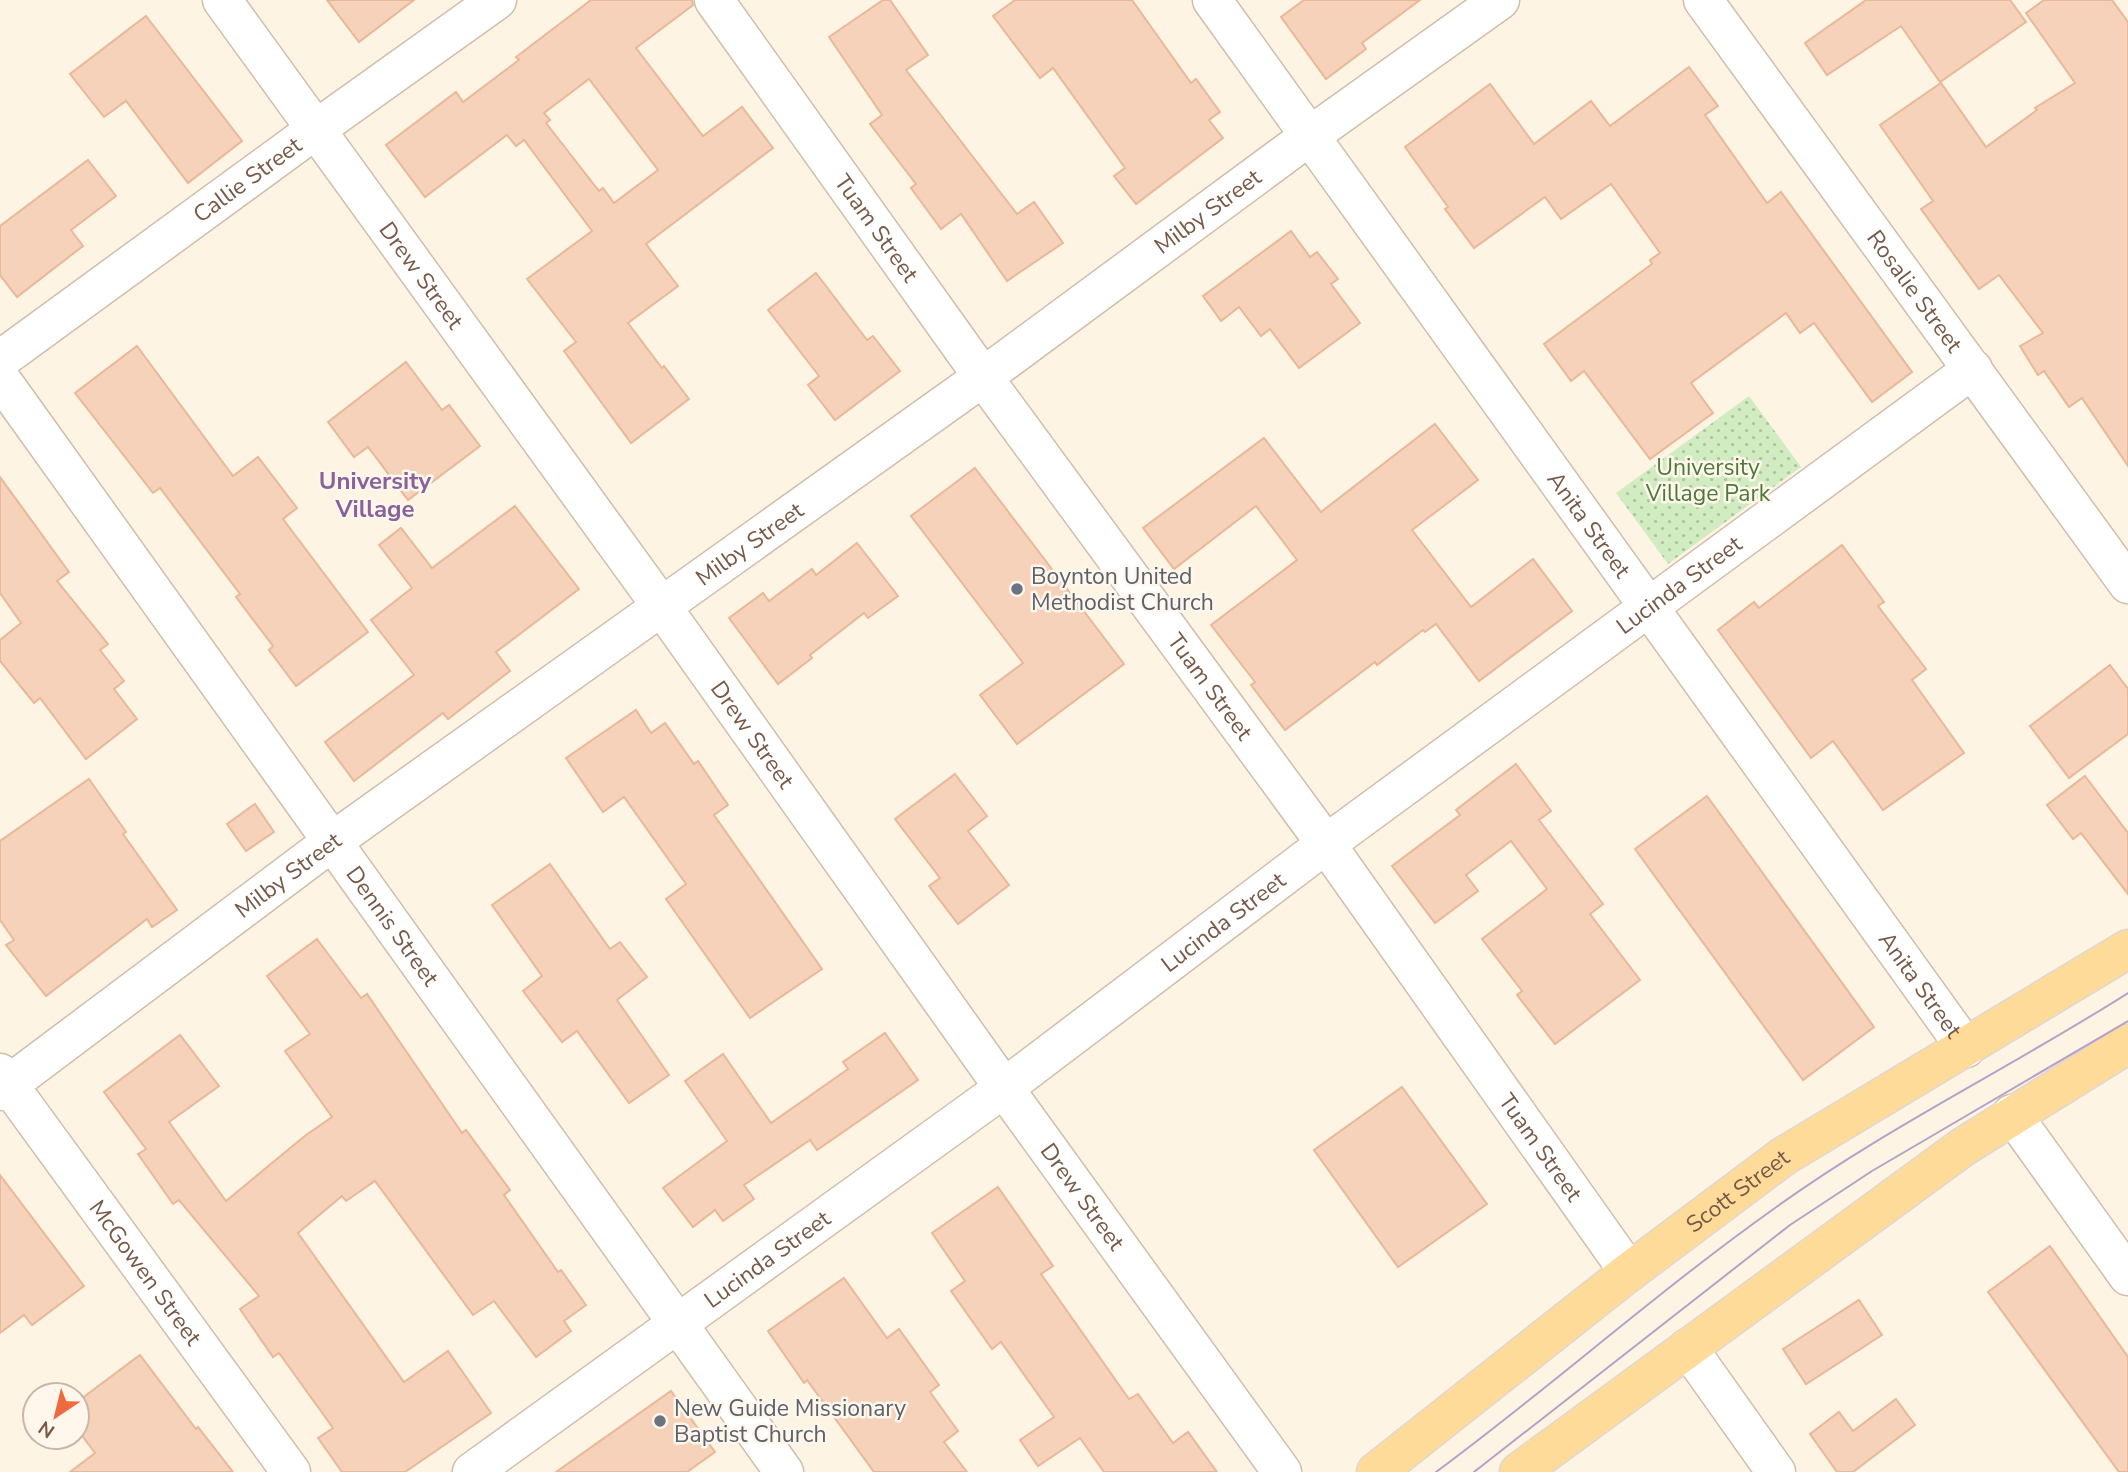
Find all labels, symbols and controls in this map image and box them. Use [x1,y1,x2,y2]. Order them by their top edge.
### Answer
street label: Callie Street [187,129,309,230]
street label: Milby Street [1148,161,1268,262]
street label: Tuam Street [827,168,926,289]
street label: Drew Street [372,216,471,336]
street label: Rosalie Street [1859,224,1970,360]
park label: University Village Park [1645,452,1771,509]
district label: University Village [319,465,432,525]
street label: Anita Street [1540,465,1638,585]
street label: Milby Street [690,495,811,593]
street label: Lucinda Street [1610,528,1749,642]
place label: Boynton United Methodist Church [1031,561,1214,618]
marker: Boynton United Methodist Church [1009,581,1025,597]
street label: Tuam Street [1160,627,1260,747]
street label: Drew Street [703,675,802,795]
street label: Milby Street [229,825,348,925]
street label: Dennis Street [339,860,446,993]
street label: Lucinda Street [1155,865,1293,980]
street label: Anita Street [1871,925,1969,1045]
street label: Tuam Street [1491,1087,1590,1208]
street label: Drew Street [1033,1137,1132,1258]
street label: Scott Street [1680,1142,1797,1240]
street label: McGowen Street [82,1194,209,1353]
street label: Lucinda Street [698,1203,838,1315]
north arrow [21,1381,91,1451]
place label: New Guide Missionary Baptist Church [674,1393,906,1450]
marker: New Guide Missionary Baptist Church [652,1413,668,1429]
text: N [34,1414,60,1444]

